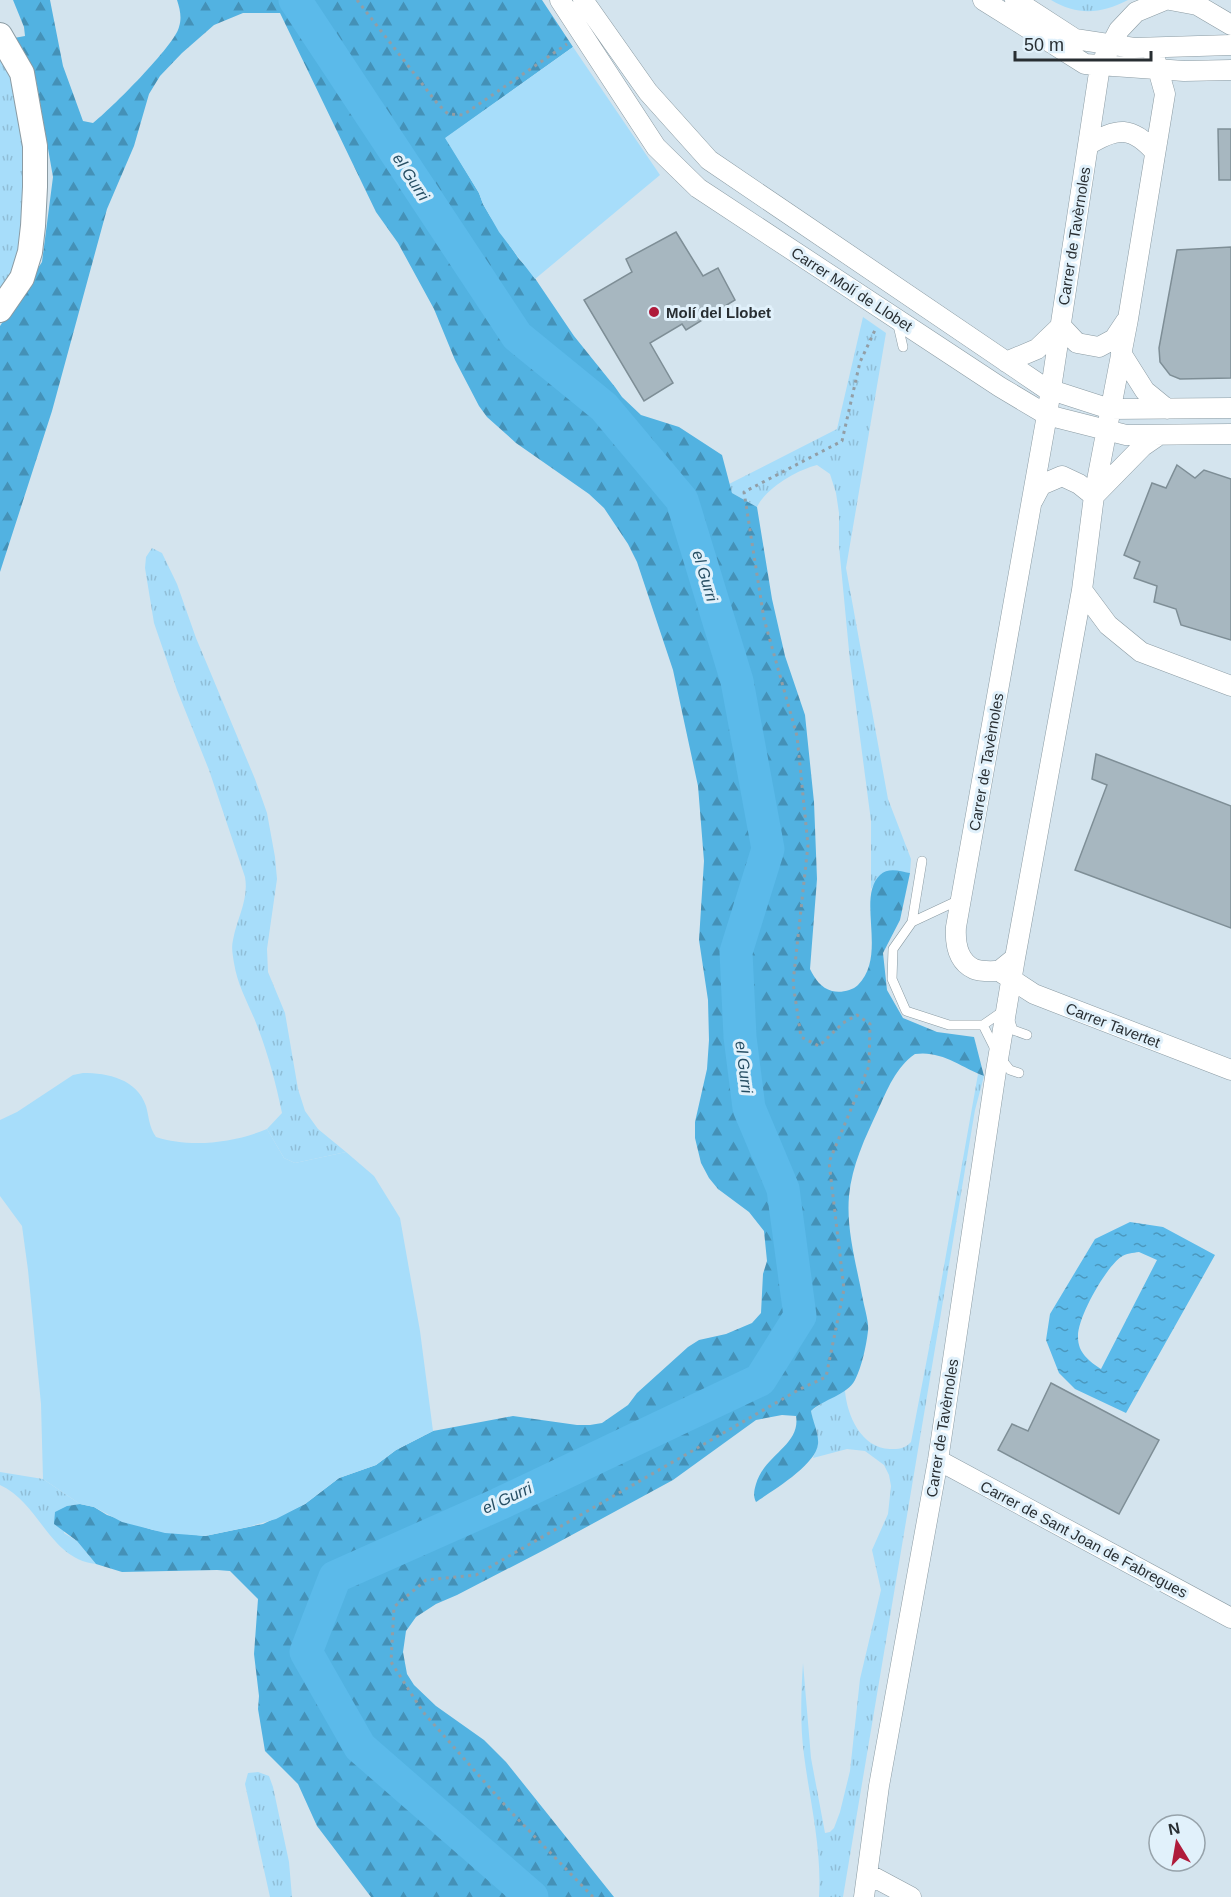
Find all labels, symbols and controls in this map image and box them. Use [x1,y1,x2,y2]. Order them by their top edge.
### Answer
scale bar [1015,24,1152,62]
text: 50 m [1024,35,1064,55]
water label: el Gurri [390,150,433,204]
street label: Carrer de Tavèrnoles [1055,166,1093,306]
street label: Carrer Molí de Llobet [788,243,916,335]
place label: Molí del Llobet [666,304,771,321]
marker: Molí del Llobet [647,305,661,319]
water label: el Gurri [689,548,721,604]
street label: Carrer de Tavèrnoles [965,692,1007,832]
street label: Carrer Tavertet [1063,999,1163,1051]
water label: el Gurri [732,1040,756,1095]
street label: Carrer de Tavèrnoles [923,1358,961,1498]
street label: Carrer de Sant Joan de Fabregues [978,1477,1190,1601]
water label: el Gurri [480,1479,535,1517]
north arrow [1147,1813,1207,1873]
text: N [1167,1819,1182,1838]

